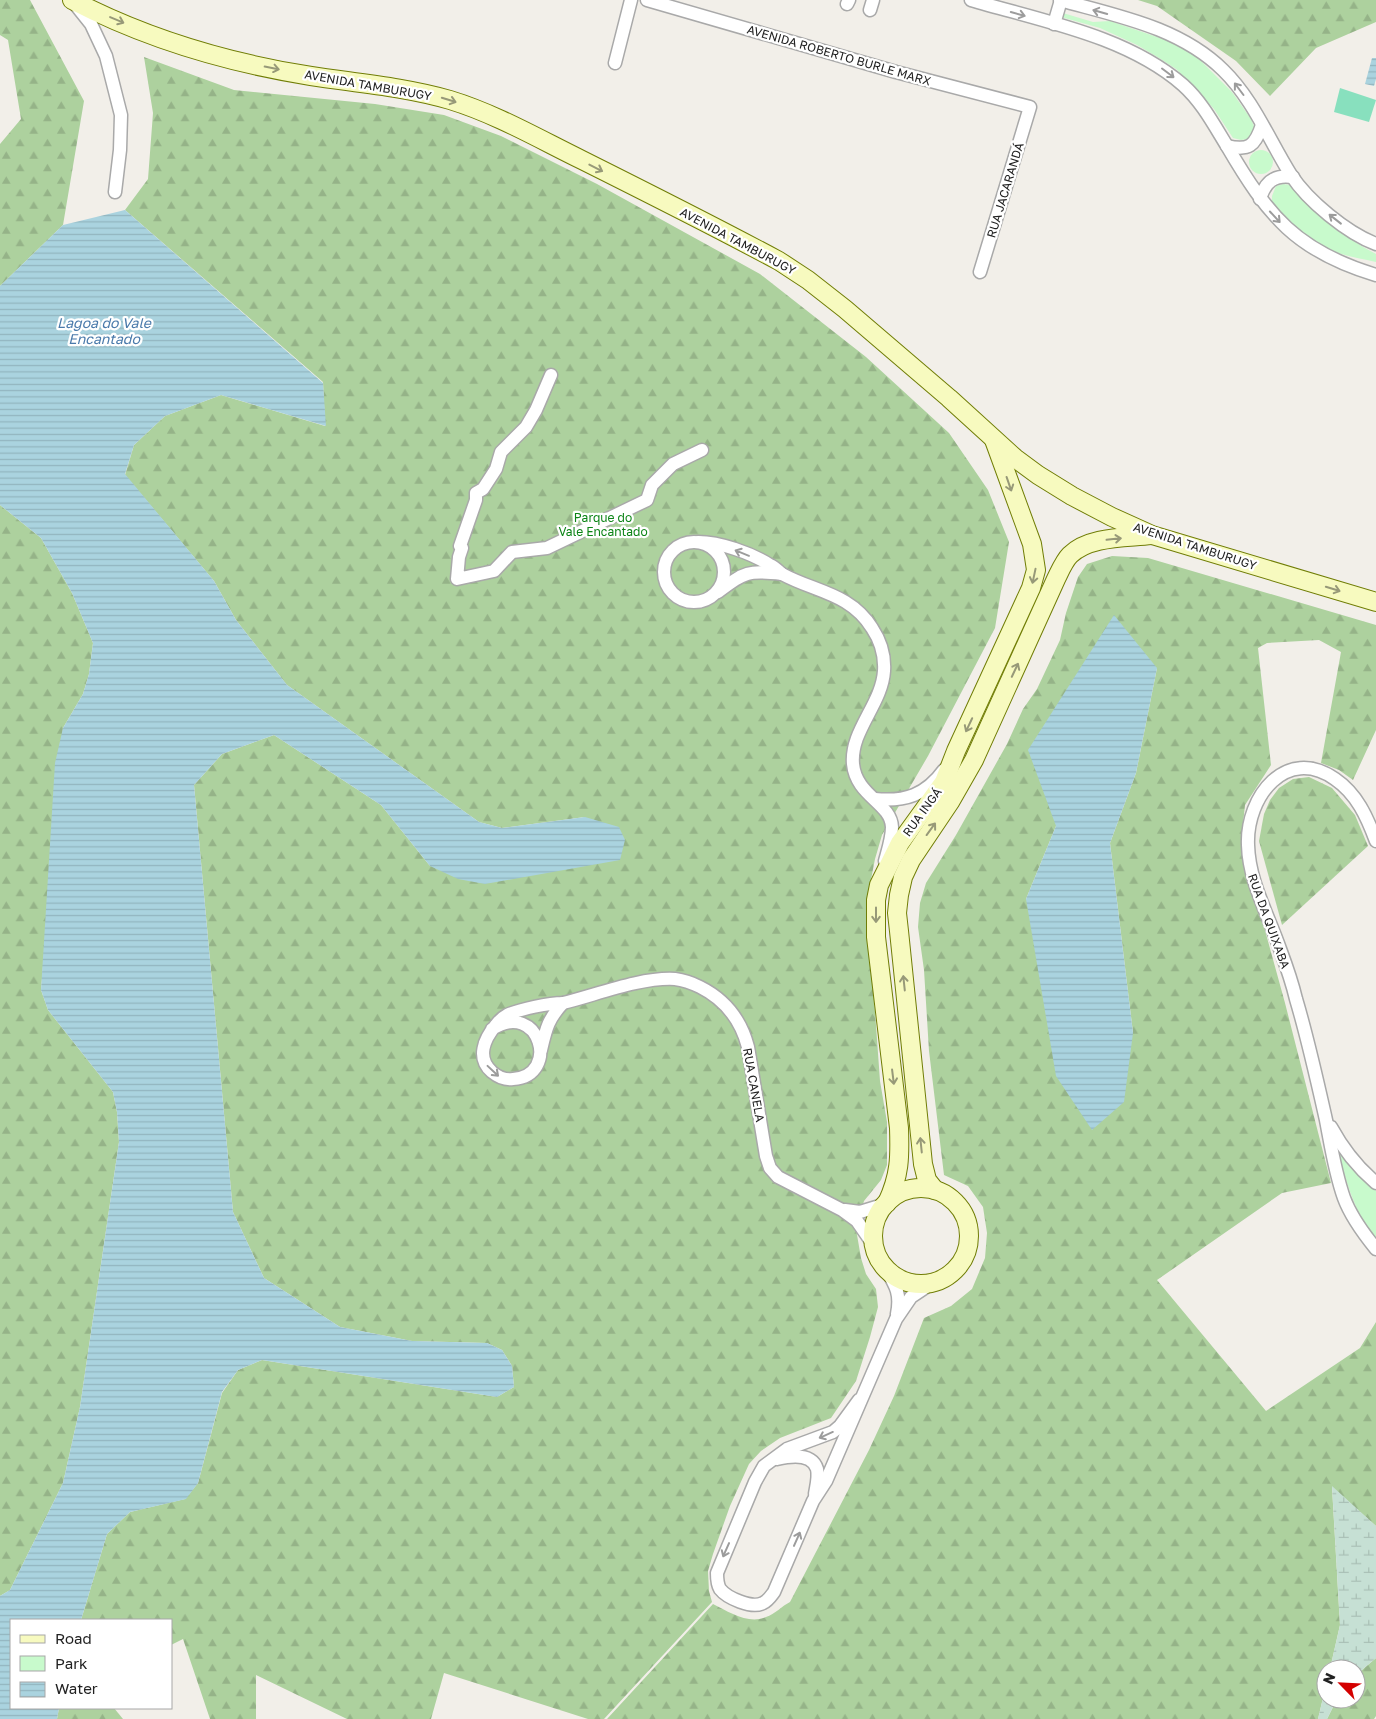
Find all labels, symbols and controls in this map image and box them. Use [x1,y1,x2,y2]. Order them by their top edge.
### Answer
one-way arrow [1093,6,1109,16]
one-way arrow [1010,9,1026,19]
one-way arrow [109,16,124,26]
street label: AVENIDA ROBERTO BURLE MARX [745,22,933,88]
one-way arrow [263,64,279,73]
street label: AVENIDA TAMBURUGY [303,66,433,104]
one-way arrow [1161,68,1174,79]
one-way arrow [1234,82,1244,96]
one-way arrow [440,96,456,105]
street label: RUA JACARANDÁ [983,140,1027,240]
one-way arrow [588,164,603,173]
street label: AVENIDA TAMBURUGY [678,204,799,278]
one-way arrow [1269,210,1281,223]
one-way arrow [1329,213,1342,224]
water label: Lagoa do Vale Encantado [57,314,152,347]
one-way arrow [1005,476,1014,491]
park label: Parque do Vale Encantado [558,510,648,539]
street label: AVENIDA TAMBURUGY [1132,519,1259,573]
one-way arrow [1105,534,1121,544]
one-way arrow [735,547,750,557]
one-way arrow [1029,568,1038,584]
one-way arrow [1325,584,1341,594]
one-way arrow [1010,663,1020,678]
one-way arrow [963,717,973,732]
street label: RUA INGÁ [899,785,945,839]
one-way arrow [926,822,936,836]
street label: RUA DA QUIXABA [1245,871,1293,971]
one-way arrow [871,906,881,923]
one-way arrow [899,975,909,991]
street label: RUA CANELA [740,1047,768,1123]
one-way arrow [487,1065,499,1077]
one-way arrow [888,1068,898,1084]
one-way arrow [916,1137,926,1153]
one-way arrow [819,1431,834,1441]
one-way arrow [792,1532,802,1547]
one-way arrow [720,1542,730,1557]
legend [10,1619,172,1709]
text: Road [55,1629,92,1647]
text: Park [55,1654,88,1672]
north arrow [1316,1659,1366,1709]
text: N [1319,1670,1339,1687]
text: Water [55,1679,98,1697]

